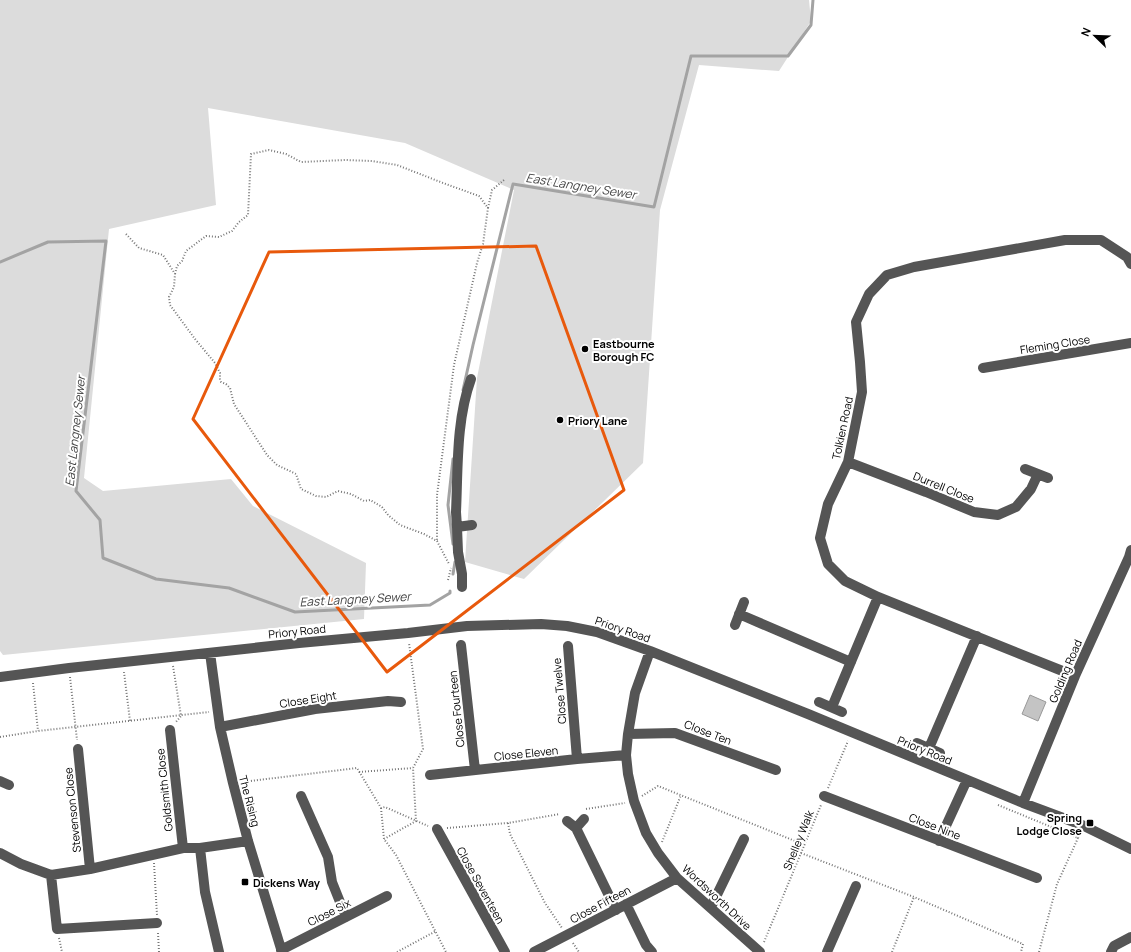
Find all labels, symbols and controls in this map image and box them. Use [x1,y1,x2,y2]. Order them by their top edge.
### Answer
north arrow [1075,16,1115,56]
text: N [1077,25,1094,38]
water label: East Langney Sewer [525,169,639,203]
street label: Fleming Close [1019,331,1092,357]
place label: Eastbourne Borough FC [593,336,655,364]
marker: Eastbourne Borough FC [580,344,590,354]
water label: East Langney Sewer [61,373,89,487]
street label: Tolkien Road [828,395,856,461]
place label: Priory Lane [568,413,628,428]
marker: Priory Lane [555,415,565,425]
street label: Durrell Close [911,468,977,506]
water label: East Langney Sewer [299,588,413,610]
street label: Priory Road [593,613,653,645]
street label: Priory Road [268,621,326,641]
street label: Golding Road [1045,637,1085,705]
street label: Close Twelve [549,657,569,725]
street label: Close Fourteen [445,670,467,748]
street label: Close Eight [278,687,338,711]
street label: Close Ten [682,716,734,748]
street label: Priory Road [895,732,955,768]
street label: Close Eleven [493,742,559,764]
street label: Goldsmith Close [152,747,176,832]
street label: Stevenson Close [60,766,84,853]
street label: The Rising [236,774,264,828]
street label: Shelley Walk [779,807,817,872]
street label: Close Nine [907,809,964,843]
place label: Spring Lodge Close [1016,810,1082,838]
marker: Spring Lodge Close [1085,818,1095,828]
street label: Close Seventeen [454,844,508,926]
street label: Wordsworth Drive [679,861,755,933]
place label: Dickens Way [253,875,321,890]
marker: Dickens Way [240,877,250,887]
street label: Close Fifteen [567,882,633,926]
street label: Close Six [305,895,353,929]

